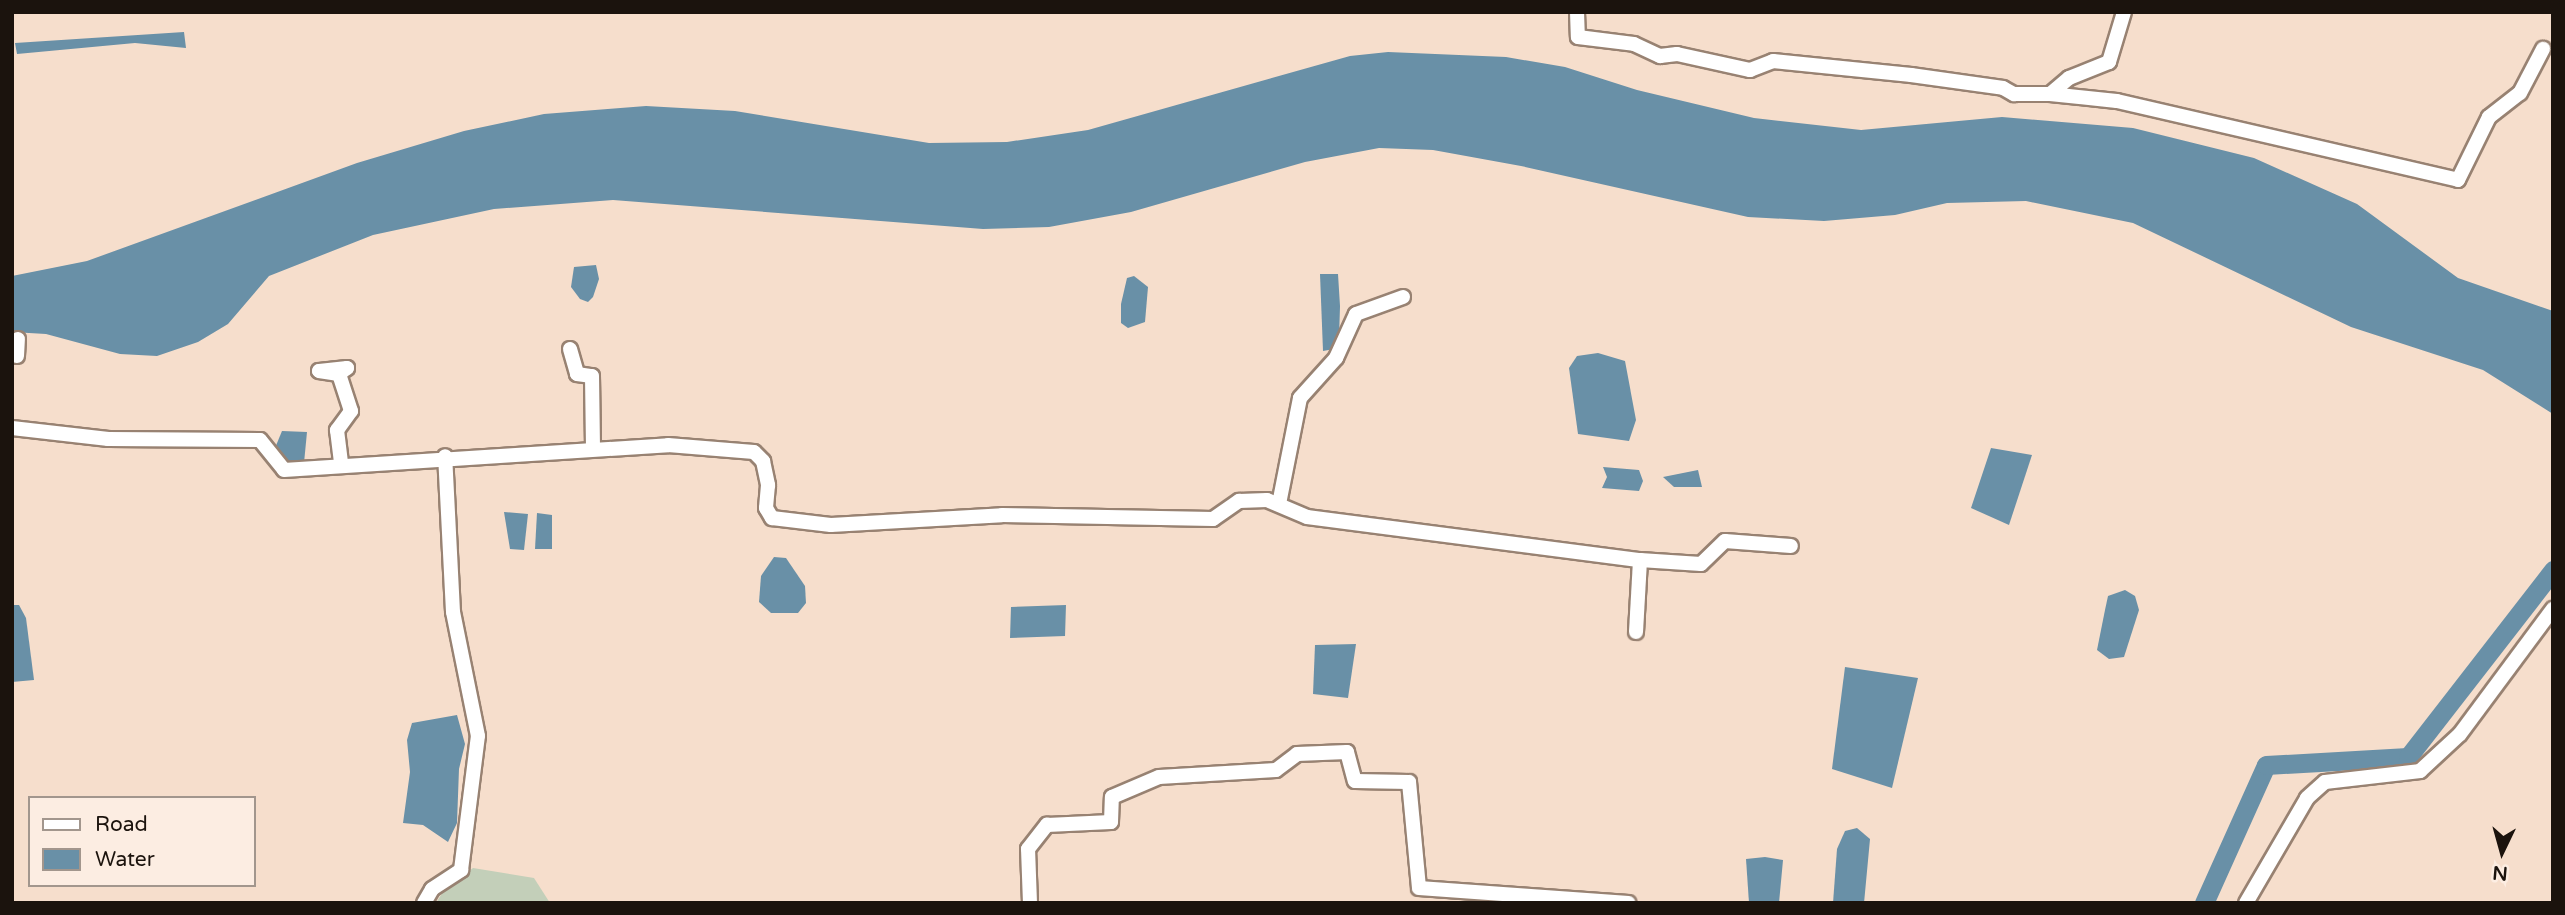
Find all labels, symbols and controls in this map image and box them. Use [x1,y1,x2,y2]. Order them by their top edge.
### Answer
legend [28,796,256,887]
text: Road [95,812,148,837]
north arrow [2467,817,2537,887]
text: Water [95,847,155,872]
text: N [2492,861,2509,885]

